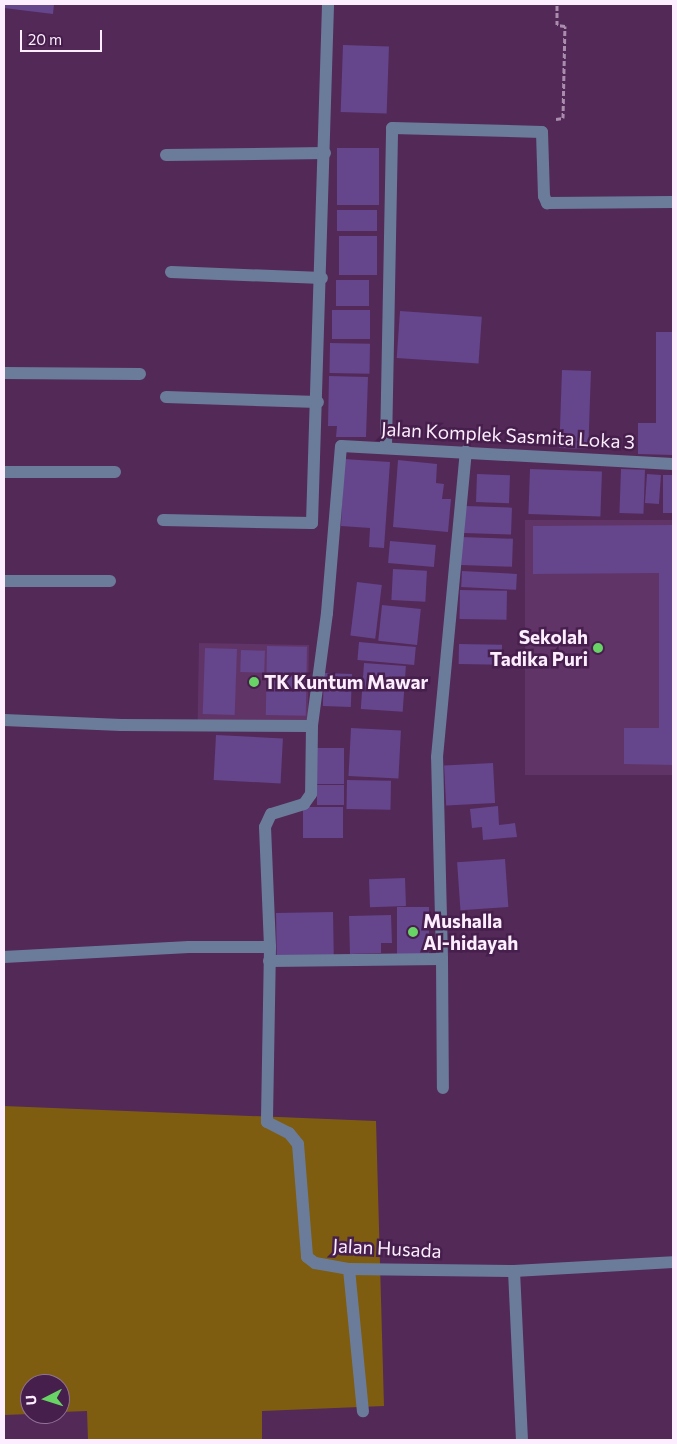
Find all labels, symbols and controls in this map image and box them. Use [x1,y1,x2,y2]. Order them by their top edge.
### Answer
scale bar [22,20,105,52]
text: 20 m [28,30,62,48]
street label: Jalan Komplek Sasmita Loka 3 [380,417,636,453]
place label: Sekolah Tadika Puri [490,626,588,670]
marker: Sekolah Tadika Puri [592,642,604,654]
place label: TK Kuntum Mawar [264,671,428,693]
marker: TK Kuntum Mawar [248,676,260,688]
place label: Mushalla Al-hidayah [423,910,518,954]
marker: Mushalla Al-hidayah [407,926,419,938]
street label: Jalan Husada [332,1234,442,1262]
north arrow [20,1374,70,1424]
text: U [22,1394,39,1406]

